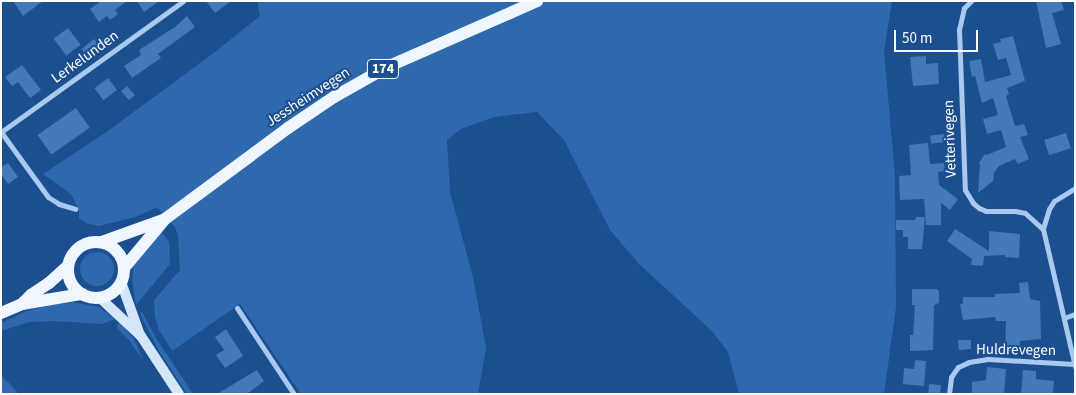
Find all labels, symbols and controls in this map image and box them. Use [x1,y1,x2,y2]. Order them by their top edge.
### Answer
scale bar [896,20,980,52]
street label: Lerkelunden [48,27,122,87]
text: 50 m [902,28,932,49]
road number: 174 [367,58,399,80]
street label: Jessheimvegen [263,63,353,131]
street label: Vetterivegen [940,100,960,178]
street label: Huldrevegen [976,340,1056,360]

